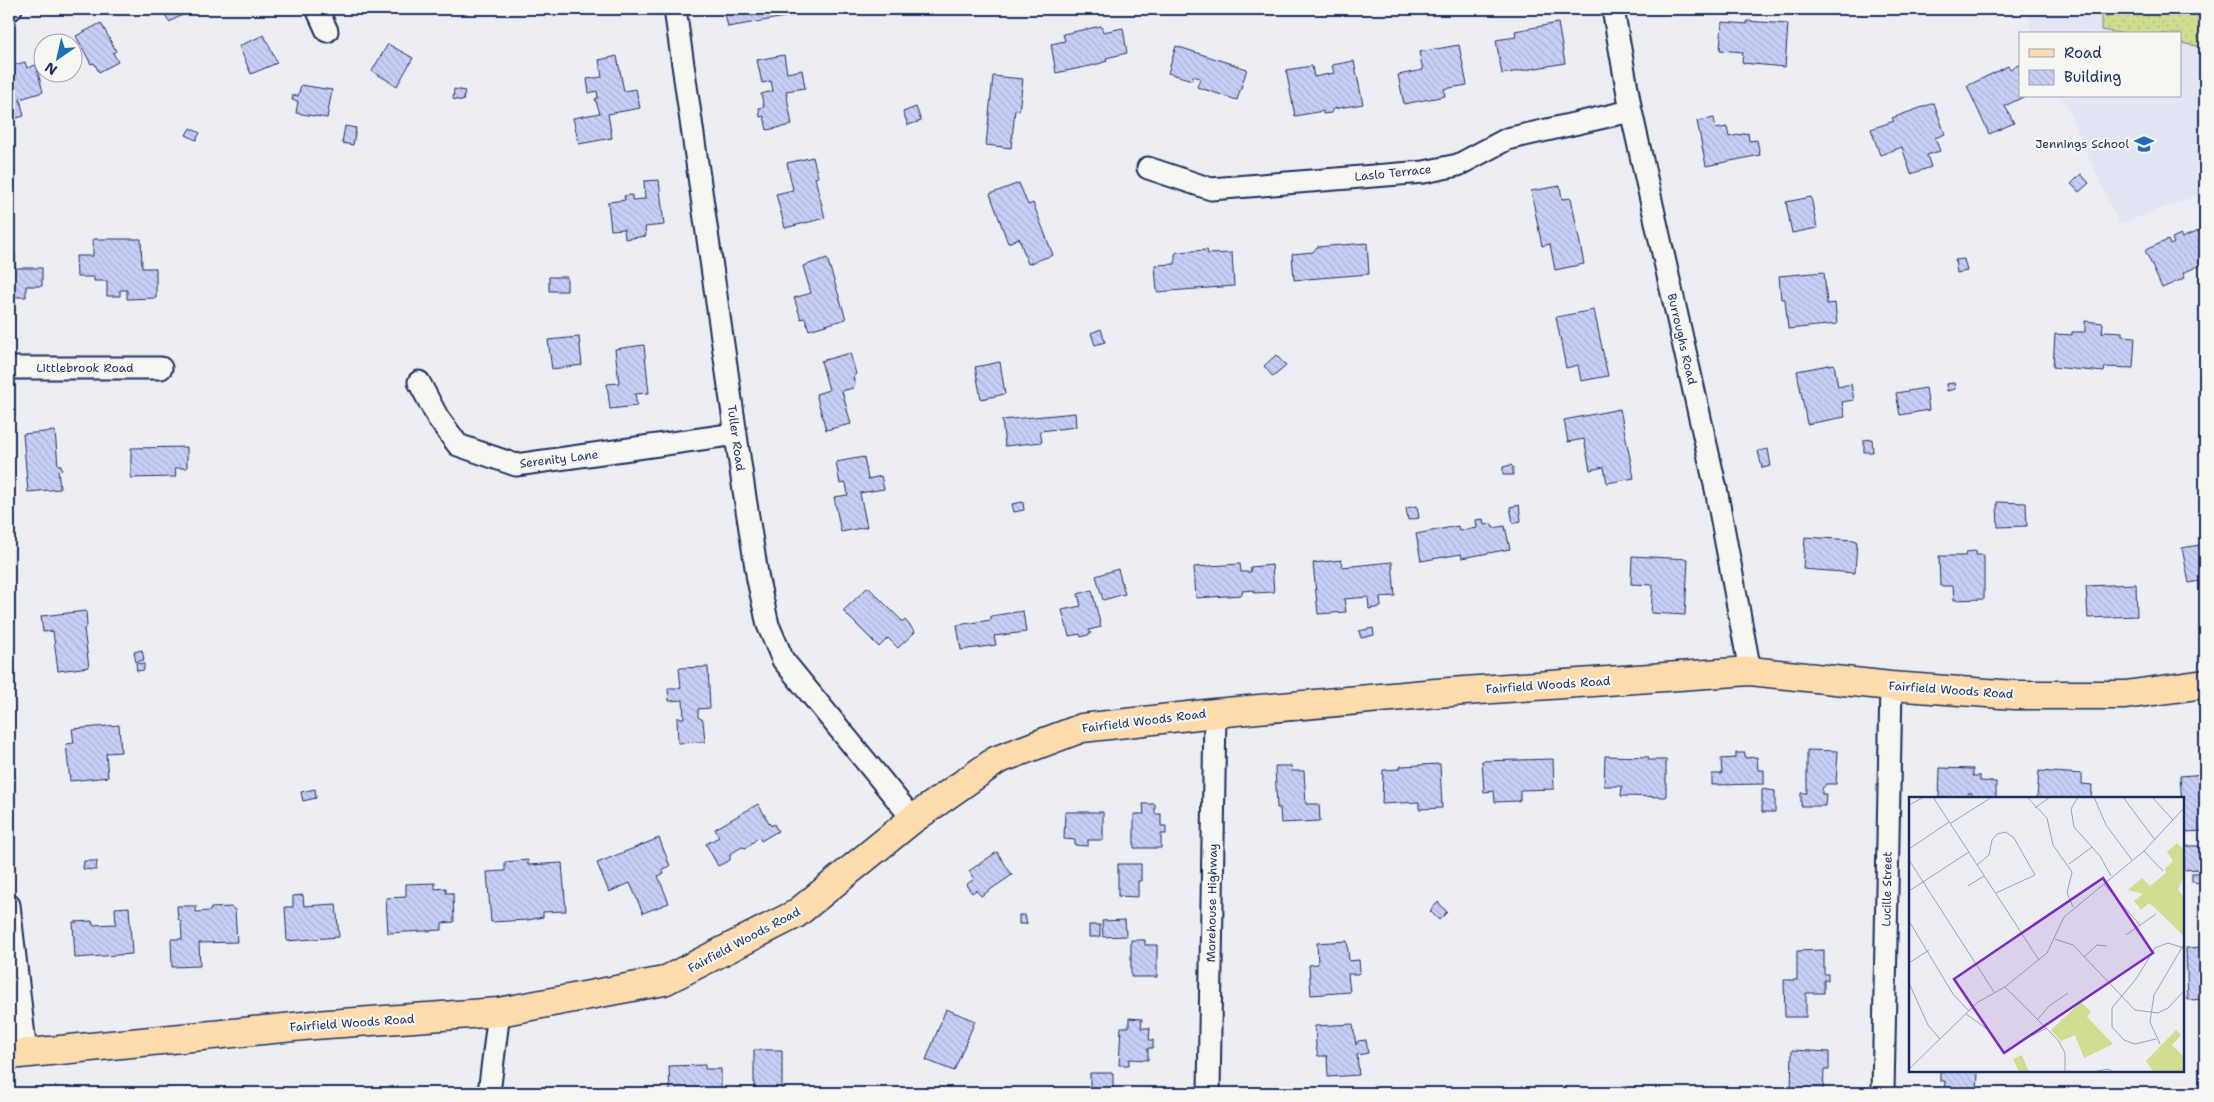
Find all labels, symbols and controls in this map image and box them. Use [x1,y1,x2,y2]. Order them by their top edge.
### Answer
north arrow [32,32,82,82]
legend [2019,32,2182,98]
text: Road [2064,43,2102,63]
text: N [41,58,60,79]
text: Building [2064,67,2121,87]
school or university icon: Jennings School [2133,133,2155,155]
place label: Jennings School [2035,136,2129,152]
street label: Laslo Terrace [1354,161,1432,185]
street label: Burroughs Road [1664,292,1700,387]
street label: Littlebrook Road [36,360,134,376]
street label: Tuller Road [723,404,749,473]
street label: Serenity Lane [519,446,600,472]
street label: Fairfield Woods Road [1485,673,1611,697]
street label: Fairfield Woods Road [1888,678,2014,702]
street label: Fairfield Woods Road [1081,705,1207,737]
inset map [1909,797,2184,1072]
street label: Morehouse Highway [1203,843,1221,963]
street label: Lucille Street [1878,851,1896,927]
street label: Fairfield Woods Road [685,903,803,976]
street label: Fairfield Woods Road [289,1011,415,1035]

